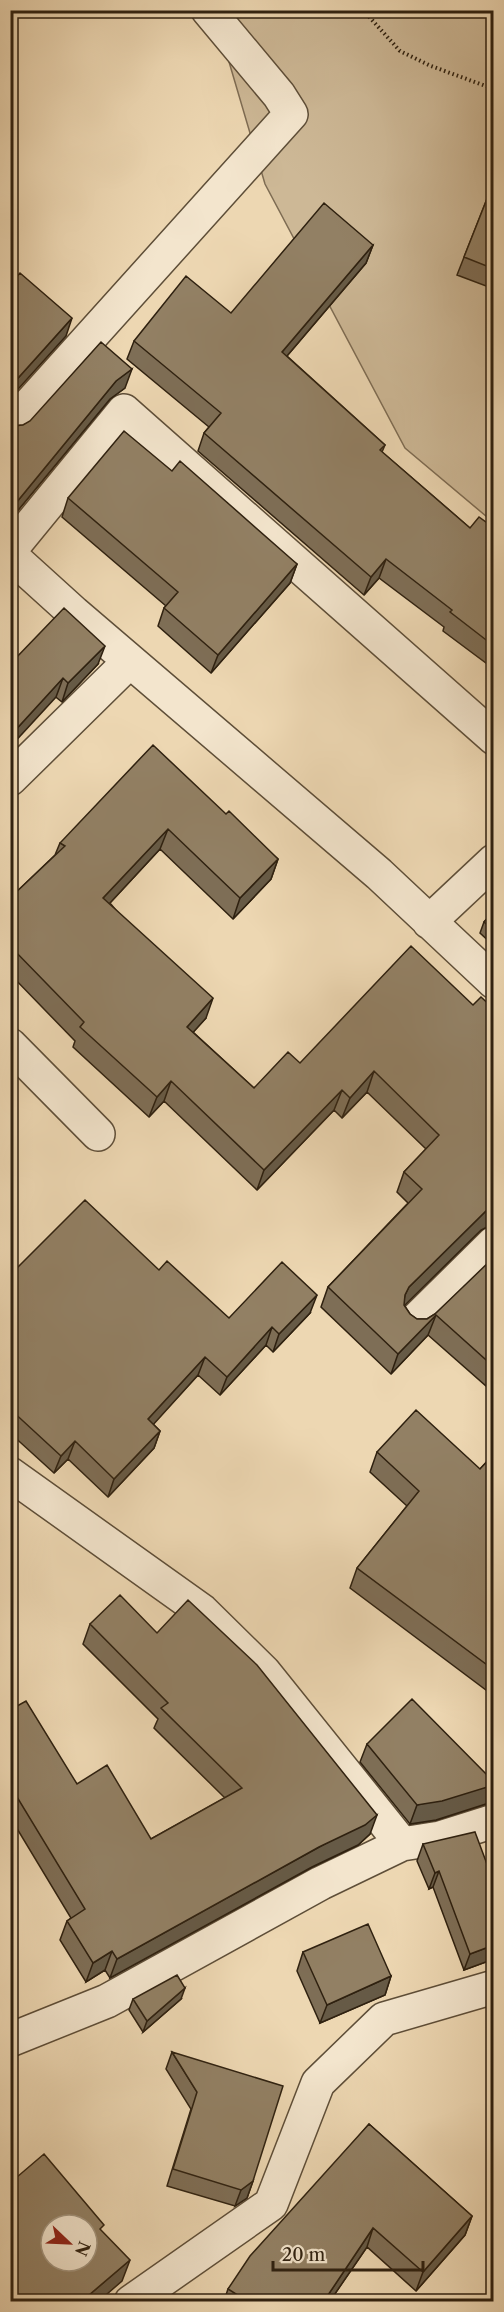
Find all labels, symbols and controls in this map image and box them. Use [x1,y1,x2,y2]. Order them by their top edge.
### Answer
north arrow [39,2213,99,2273]
scale bar [273,2234,423,2272]
text: N [71,2239,95,2259]
text: 20 m [282,2244,326,2266]

